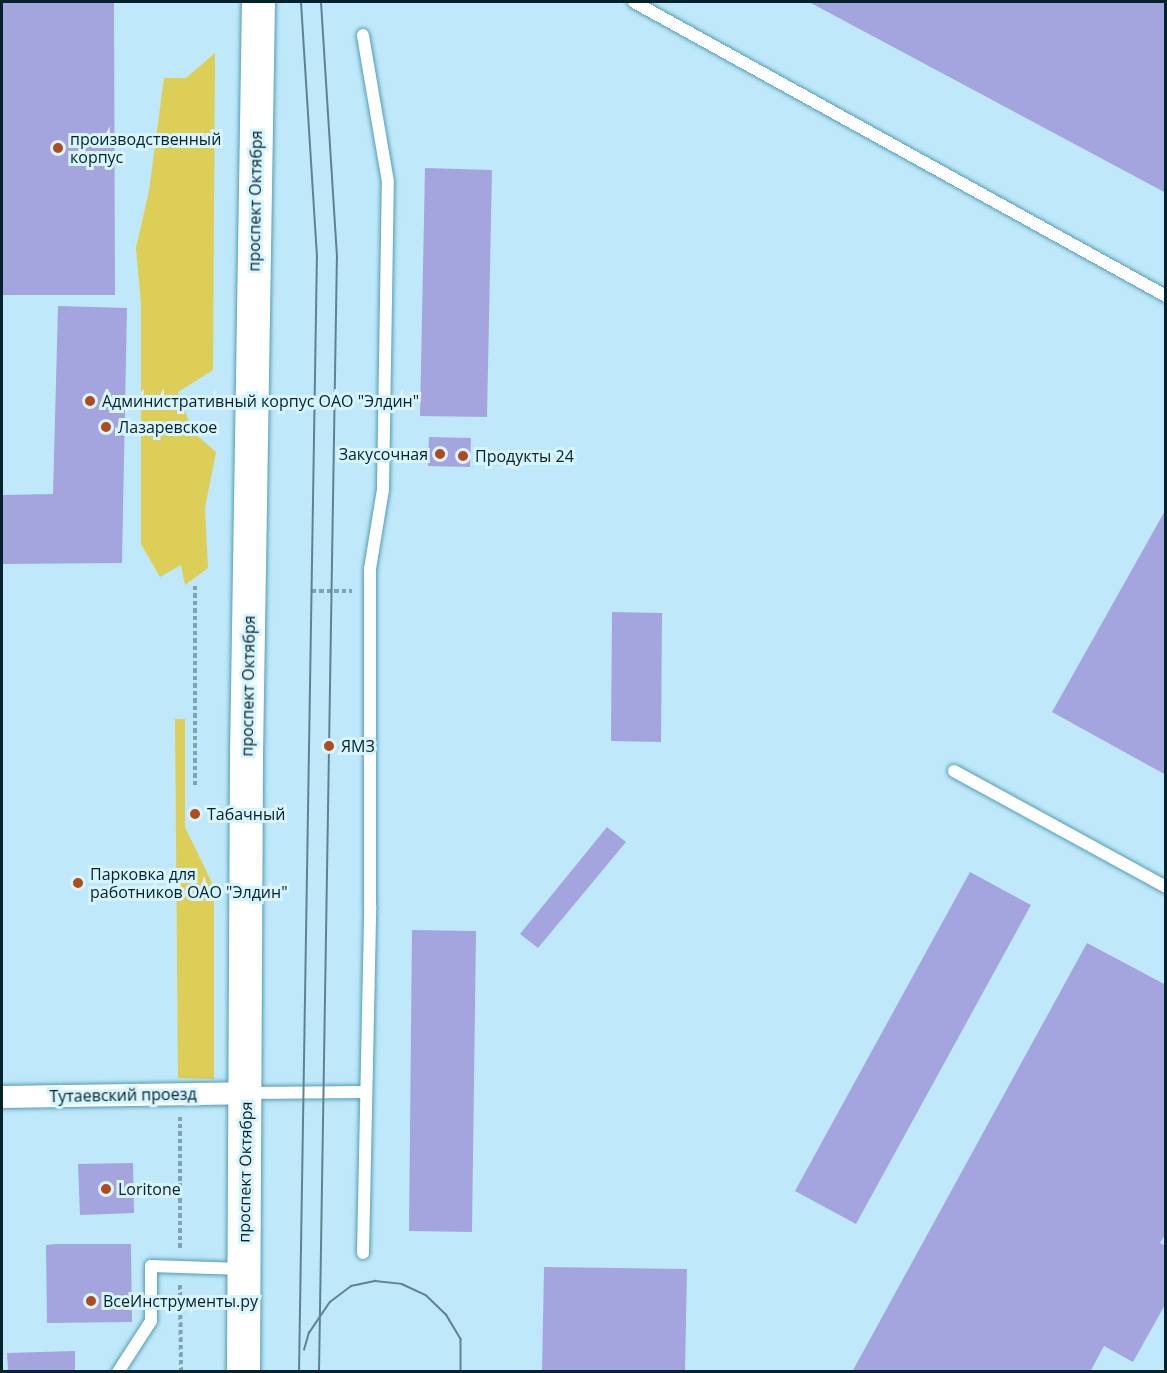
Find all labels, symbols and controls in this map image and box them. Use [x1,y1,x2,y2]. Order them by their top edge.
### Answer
place label: производственный корпус [70,129,221,167]
street label: проспект Октября [244,130,266,272]
marker: производственный корпус [51,141,65,155]
place label: Административный корпус ОАО "Элдин" [102,391,419,411]
marker: Административный корпус ОАО "Элдин" [83,394,97,408]
place label: Лазаревское [118,417,217,437]
marker: Лазаревское [99,420,113,434]
place label: Закусочная [339,444,428,464]
place label: Продукты 24 [475,446,574,466]
marker: Закусочная [433,447,447,461]
marker: Продукты 24 [456,449,470,463]
street label: проспект Октября [237,615,259,757]
place label: ЯМЗ [341,736,375,756]
marker: ЯМЗ [322,739,336,753]
place label: Табачный [207,804,285,824]
marker: Табачный [188,807,202,821]
place label: Парковка для работников ОАО "Элдин" [90,864,288,902]
marker: Парковка для работников ОАО "Элдин" [71,876,85,890]
street label: Тутаевский проезд [49,1084,197,1106]
street label: проспект Октября [234,1101,256,1243]
place label: Loritone [118,1179,181,1199]
marker: Loritone [99,1182,113,1196]
place label: ВсеИнструменты.ру [103,1291,258,1311]
marker: ВсеИнструменты.ру [84,1294,98,1308]

